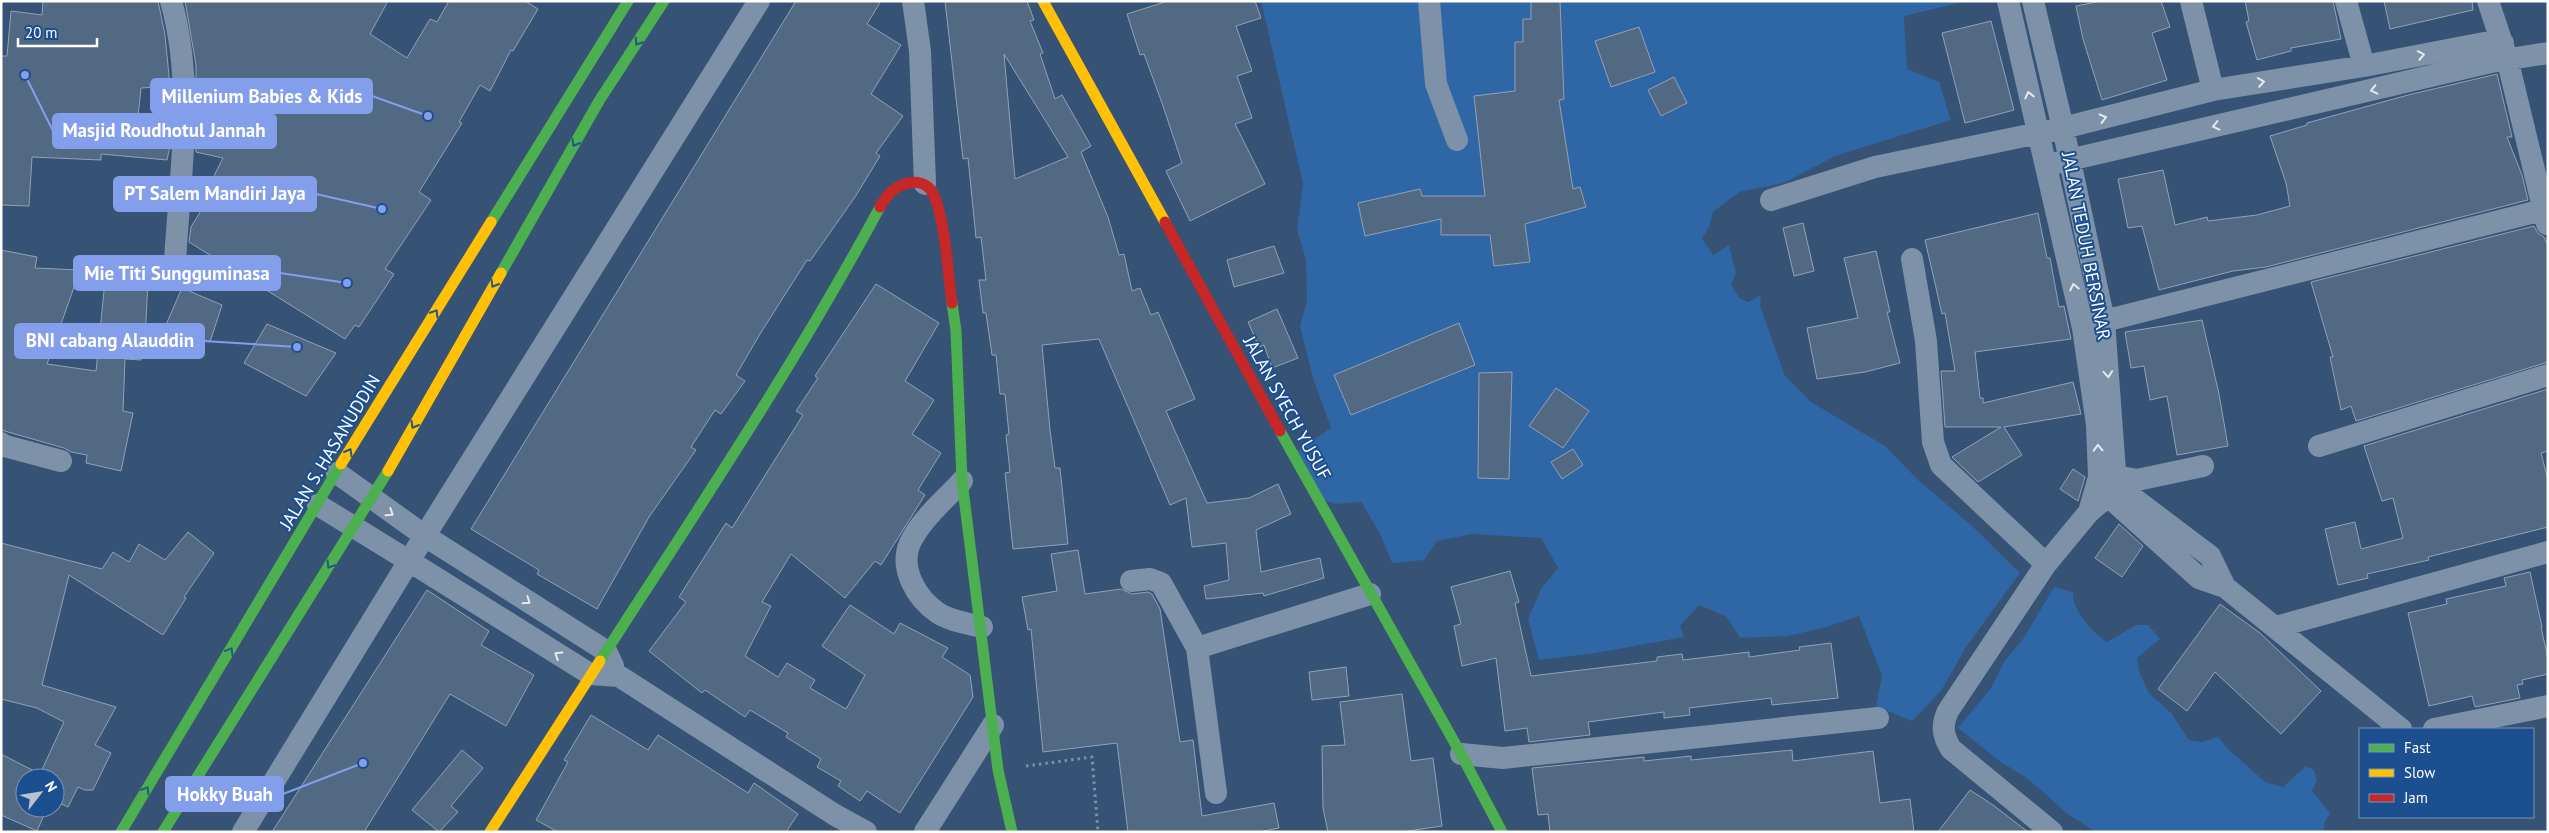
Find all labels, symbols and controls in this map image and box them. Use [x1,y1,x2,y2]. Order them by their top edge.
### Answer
scale bar [18,15,96,47]
text: 20 m [25,23,58,42]
one-way arrow [635,36,644,46]
one-way arrow [2417,50,2426,61]
one-way arrow [2257,78,2265,88]
callout: Millenium Babies & Kids [151,79,372,113]
text: Millenium Babies & Kids [162,84,362,108]
one-way arrow [2370,84,2379,95]
one-way arrow [2024,90,2035,99]
one-way arrow [2098,113,2107,124]
callout: Masjid Roudhotul Jannah [53,114,276,148]
text: Masjid Roudhotul Jannah [62,118,266,142]
one-way arrow [2211,120,2220,131]
one-way arrow [571,138,581,147]
street label: JALAN TEDUH BERSINAR [2057,149,2116,342]
callout: PT Salem Mandiri Jaya [114,177,316,211]
text: PT Salem Mandiri Jaya [124,181,306,205]
callout: Mie Titi Sungguminasa [74,256,280,290]
text: Mie Titi Sungguminasa [84,261,270,285]
one-way arrow [491,279,501,288]
one-way arrow [2069,283,2080,292]
one-way arrow [428,310,438,319]
callout: BNI cabang Alauddin [15,324,204,358]
text: BNI cabang Alauddin [26,328,194,352]
street label: JALAN SYECH YUSUF [1238,331,1336,484]
street label: JALAN S. HASANUDDIN [274,370,385,534]
one-way arrow [2102,371,2113,379]
one-way arrow [410,420,420,429]
one-way arrow [2093,443,2103,451]
one-way arrow [343,448,353,457]
one-way arrow [385,506,394,516]
one-way arrow [326,559,336,568]
one-way arrow [521,595,530,604]
one-way arrow [223,647,233,656]
one-way arrow [555,651,564,661]
legend [2359,728,2534,818]
text: Fast [2404,738,2431,757]
text: Slow [2404,763,2435,782]
north arrow [15,768,65,818]
callout: Hokky Buah [166,777,283,811]
text: N [41,778,61,795]
text: Hokky Buah [177,782,273,806]
one-way arrow [139,787,149,796]
text: Jam [2403,788,2428,807]

